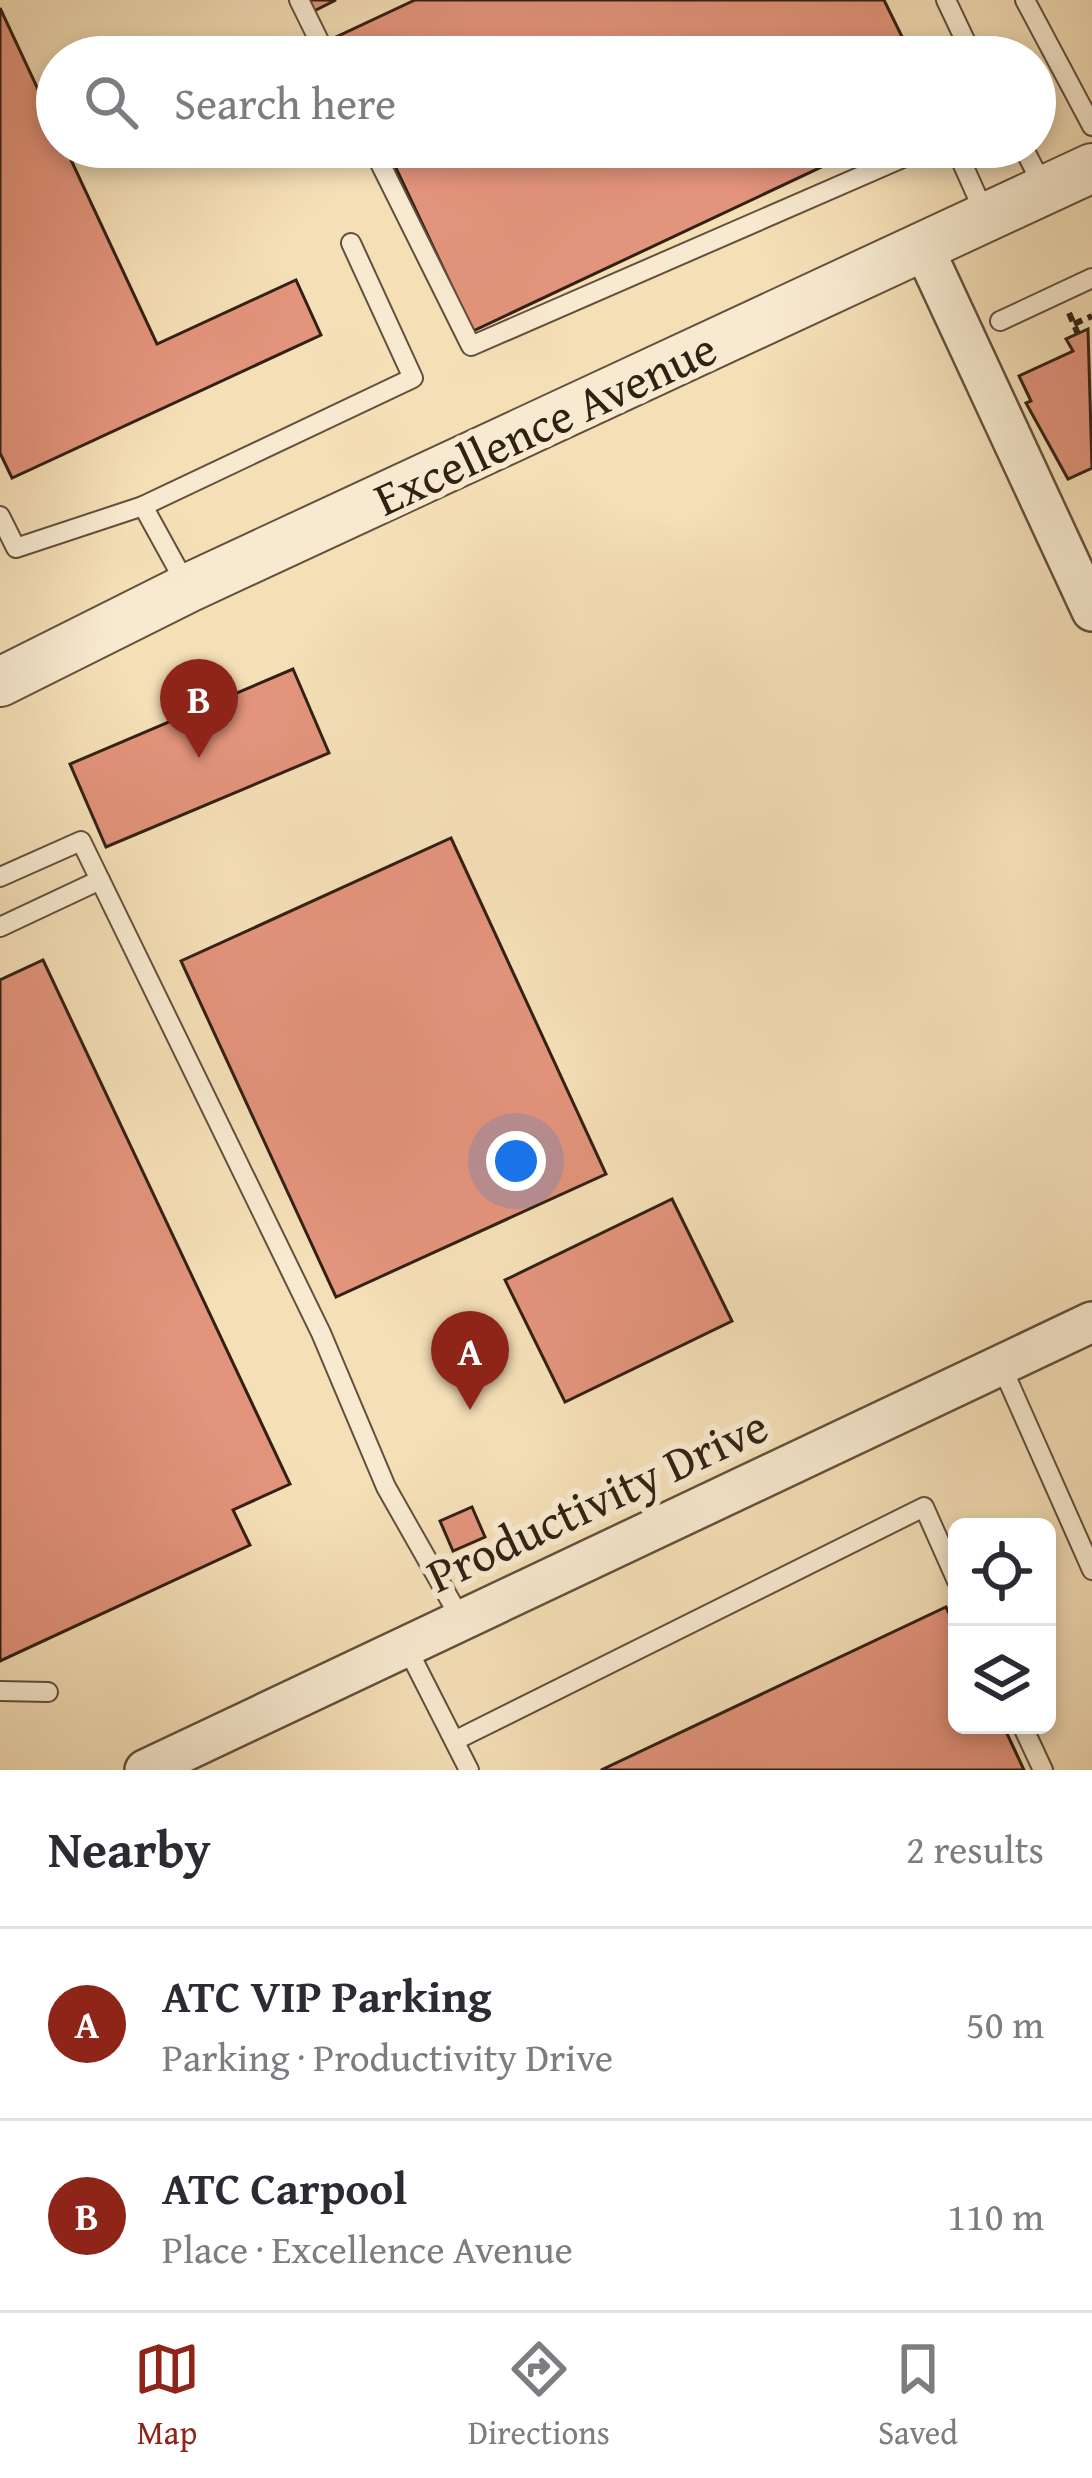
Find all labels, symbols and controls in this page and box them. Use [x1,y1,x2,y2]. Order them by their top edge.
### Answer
search box [36,36,1056,168]
icon: search [78,69,144,135]
text: Search here [174,70,396,135]
street label: Excellence Avenue [362,312,728,533]
pin: B [160,659,238,758]
your location [486,1131,546,1191]
pin: A [431,1311,509,1410]
street label: Productivity Drive [415,1389,779,1610]
map controls [948,1518,1056,1734]
button: locate [948,1518,1056,1626]
button: layers [948,1626,1056,1734]
text: Nearby [48,1811,211,1886]
text: 2 results [906,1820,1044,1877]
text: ATC VIP Parking [162,1963,492,2028]
text: A [75,1995,99,2052]
text: 50 m [966,1995,1044,2052]
text: Parking · Productivity Drive [162,2028,613,2085]
text: ATC Carpool [162,2155,407,2220]
text: B [75,2187,99,2244]
text: 110 m [947,2187,1044,2244]
text: Place · Excellence Avenue [162,2220,573,2277]
tab: Map [134,2336,200,2456]
tab: Directions [468,2336,610,2456]
tab: Saved [878,2336,958,2456]

